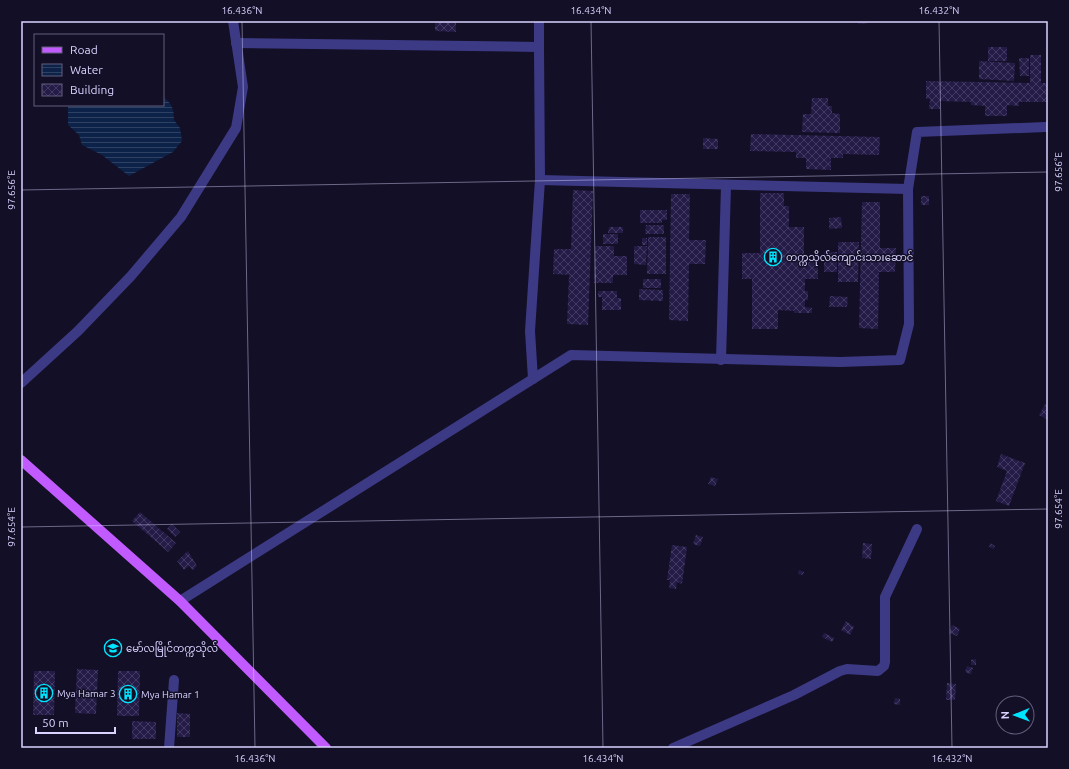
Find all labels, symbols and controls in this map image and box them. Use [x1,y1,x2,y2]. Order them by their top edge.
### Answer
text: 16.436°N [221,5,263,16]
text: 16.434°N [570,5,612,16]
text: 16.432°N [918,5,960,16]
legend [34,34,164,106]
text: Road [70,43,98,56]
text: Water [70,63,103,76]
text: Building [70,83,114,96]
text: 97.656°E [1053,152,1064,192]
text: 97.656°E [6,170,17,210]
building icon: တက္ကသိုလ်ကျောင်းသားဆောင် [763,247,783,267]
place label: တက္ကသိုလ်ကျောင်းသားဆောင် [786,250,913,266]
text: 97.654°E [1053,489,1064,529]
text: 97.654°E [6,507,17,547]
school or university icon: မော်လမြိုင်တက္ကသိုလ် [103,638,123,658]
place label: မော်လမြိုင်တက္ကသိုလ် [126,641,218,657]
building icon: Mya Hamar 3 [34,683,54,703]
building icon: Mya Hamar 1 [118,684,138,704]
place label: Mya Hamar 3 [57,688,116,699]
place label: Mya Hamar 1 [141,689,200,700]
north arrow [995,695,1035,735]
scale bar [36,709,115,735]
text: N [999,711,1011,719]
text: 50 m [42,716,69,729]
text: 16.436°N [234,753,276,764]
text: 16.434°N [582,753,624,764]
text: 16.432°N [931,753,973,764]

